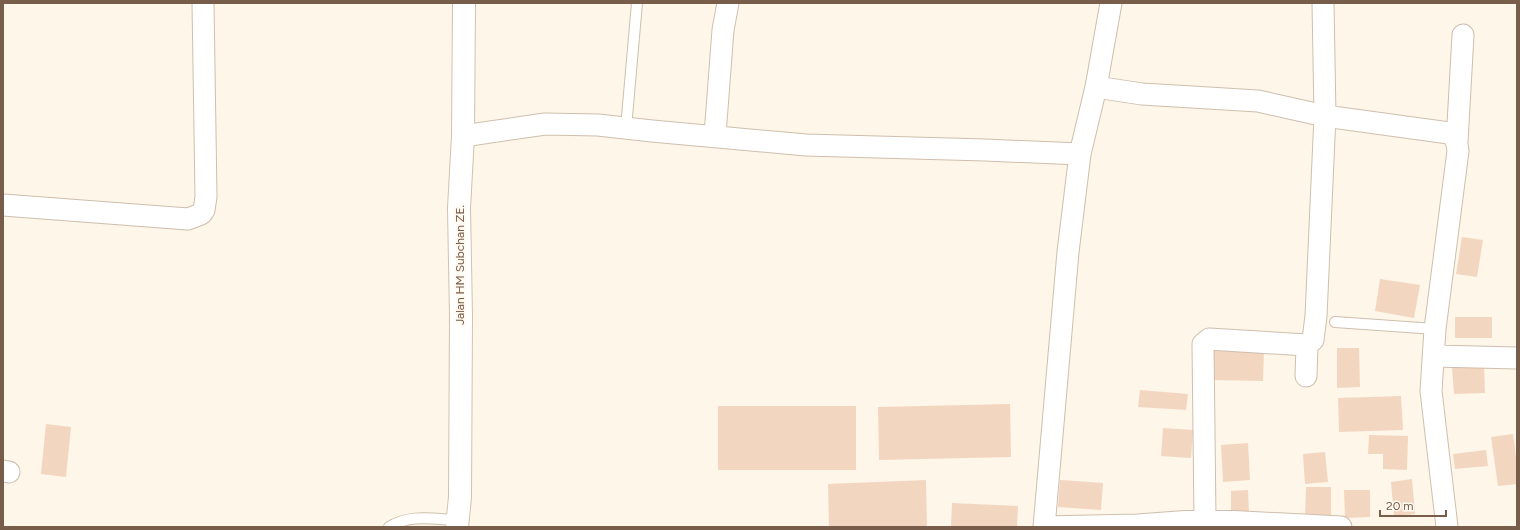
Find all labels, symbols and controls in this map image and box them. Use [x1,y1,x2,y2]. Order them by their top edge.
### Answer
street label: Jalan HM Subchan ZE. [453,205,467,325]
scale bar [1380,492,1446,518]
text: 20 m [1386,499,1414,513]

